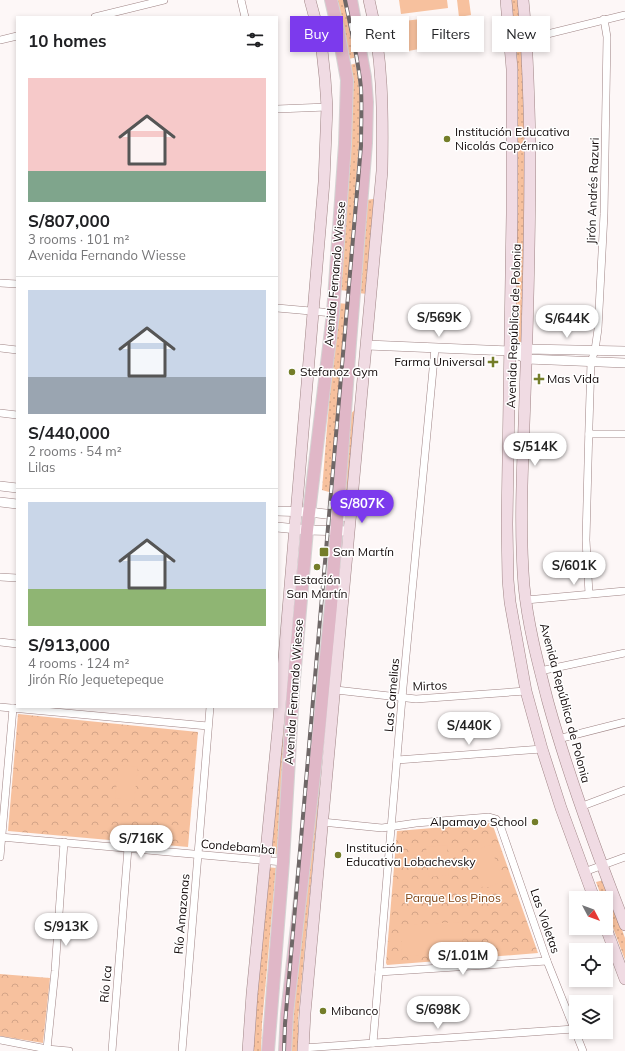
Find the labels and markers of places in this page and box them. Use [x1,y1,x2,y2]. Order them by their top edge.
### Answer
place label: Institución Educativa Nicolás Copérnico [455,124,570,153]
marker: Institución Educativa Nicolás Copérnico [442,134,452,144]
pin: S/569K [406,304,472,338]
pin: S/644K [534,305,600,339]
place label: Farma Universal [394,354,485,369]
marker: Farma Universal [488,357,498,367]
place label: Stefanoz Gym [300,364,378,379]
marker: Stefanoz Gym [287,367,297,377]
place label: Mas Vida [547,371,599,386]
marker: Mas Vida [534,374,544,384]
pin: S/514K [502,433,568,467]
pin: S/807K [329,490,395,524]
place label: San Martín [333,544,394,559]
marker: San Martín [318,546,330,558]
pin: S/601K [541,552,607,586]
marker: Estación San Martín [312,562,322,572]
place label: Estación San Martín [286,572,348,601]
pin: S/440K [436,712,502,746]
place label: Alpamayo School [430,814,527,829]
marker: Alpamayo School [530,817,540,827]
pin: S/716K [108,825,174,859]
place label: Institución Educativa Lobachevsky [346,840,476,869]
marker: Institución Educativa Lobachevsky [333,850,343,860]
pin: S/913K [33,913,99,947]
pin: S/1.01M [426,942,500,976]
pin: S/698K [405,996,471,1030]
place label: Mibanco [331,1003,378,1018]
marker: Mibanco [318,1006,328,1016]

